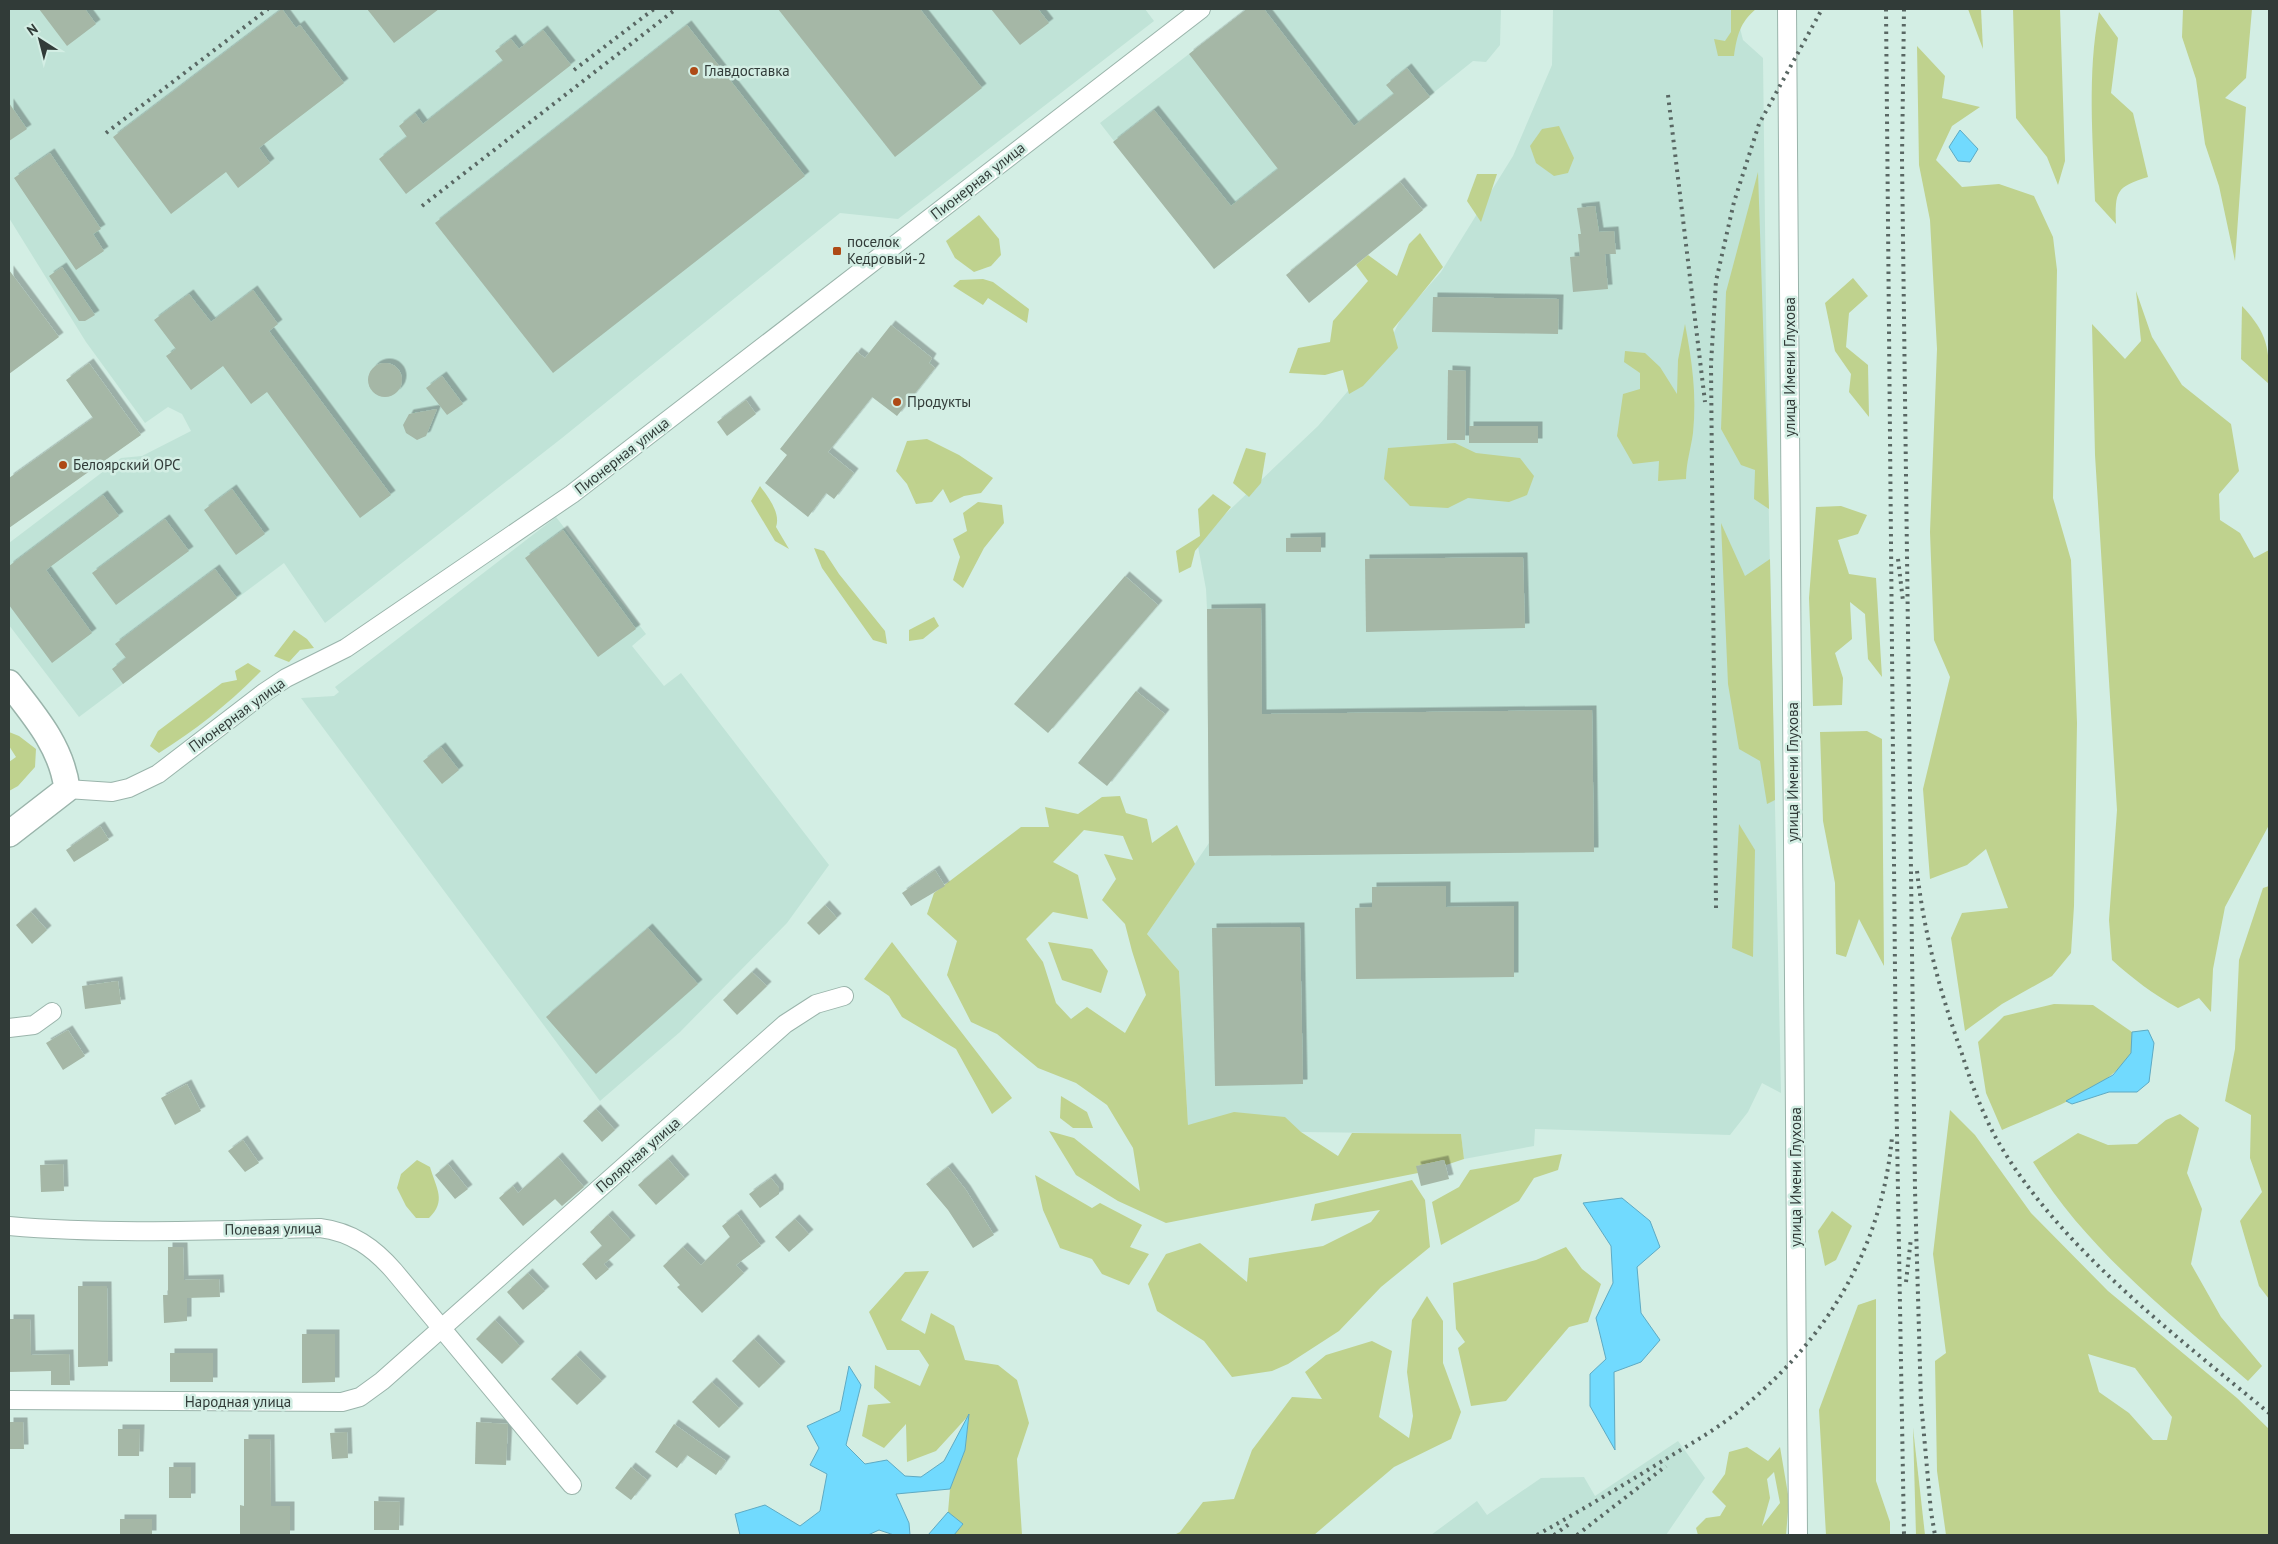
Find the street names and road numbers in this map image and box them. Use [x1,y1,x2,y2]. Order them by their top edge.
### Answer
street label: Пионерная улица [927,138,1029,223]
street label: улица Имени Глухова [1780,297,1799,437]
street label: Пионерная улица [571,413,673,498]
street label: Пионерная улица [185,673,289,756]
street label: улица Имени Глухова [1783,702,1802,842]
street label: улица Имени Глухова [1786,1107,1805,1247]
street label: Полярная улица [592,1113,684,1196]
street label: Полевая улица [224,1218,322,1239]
street label: Народная улица [185,1392,291,1411]

